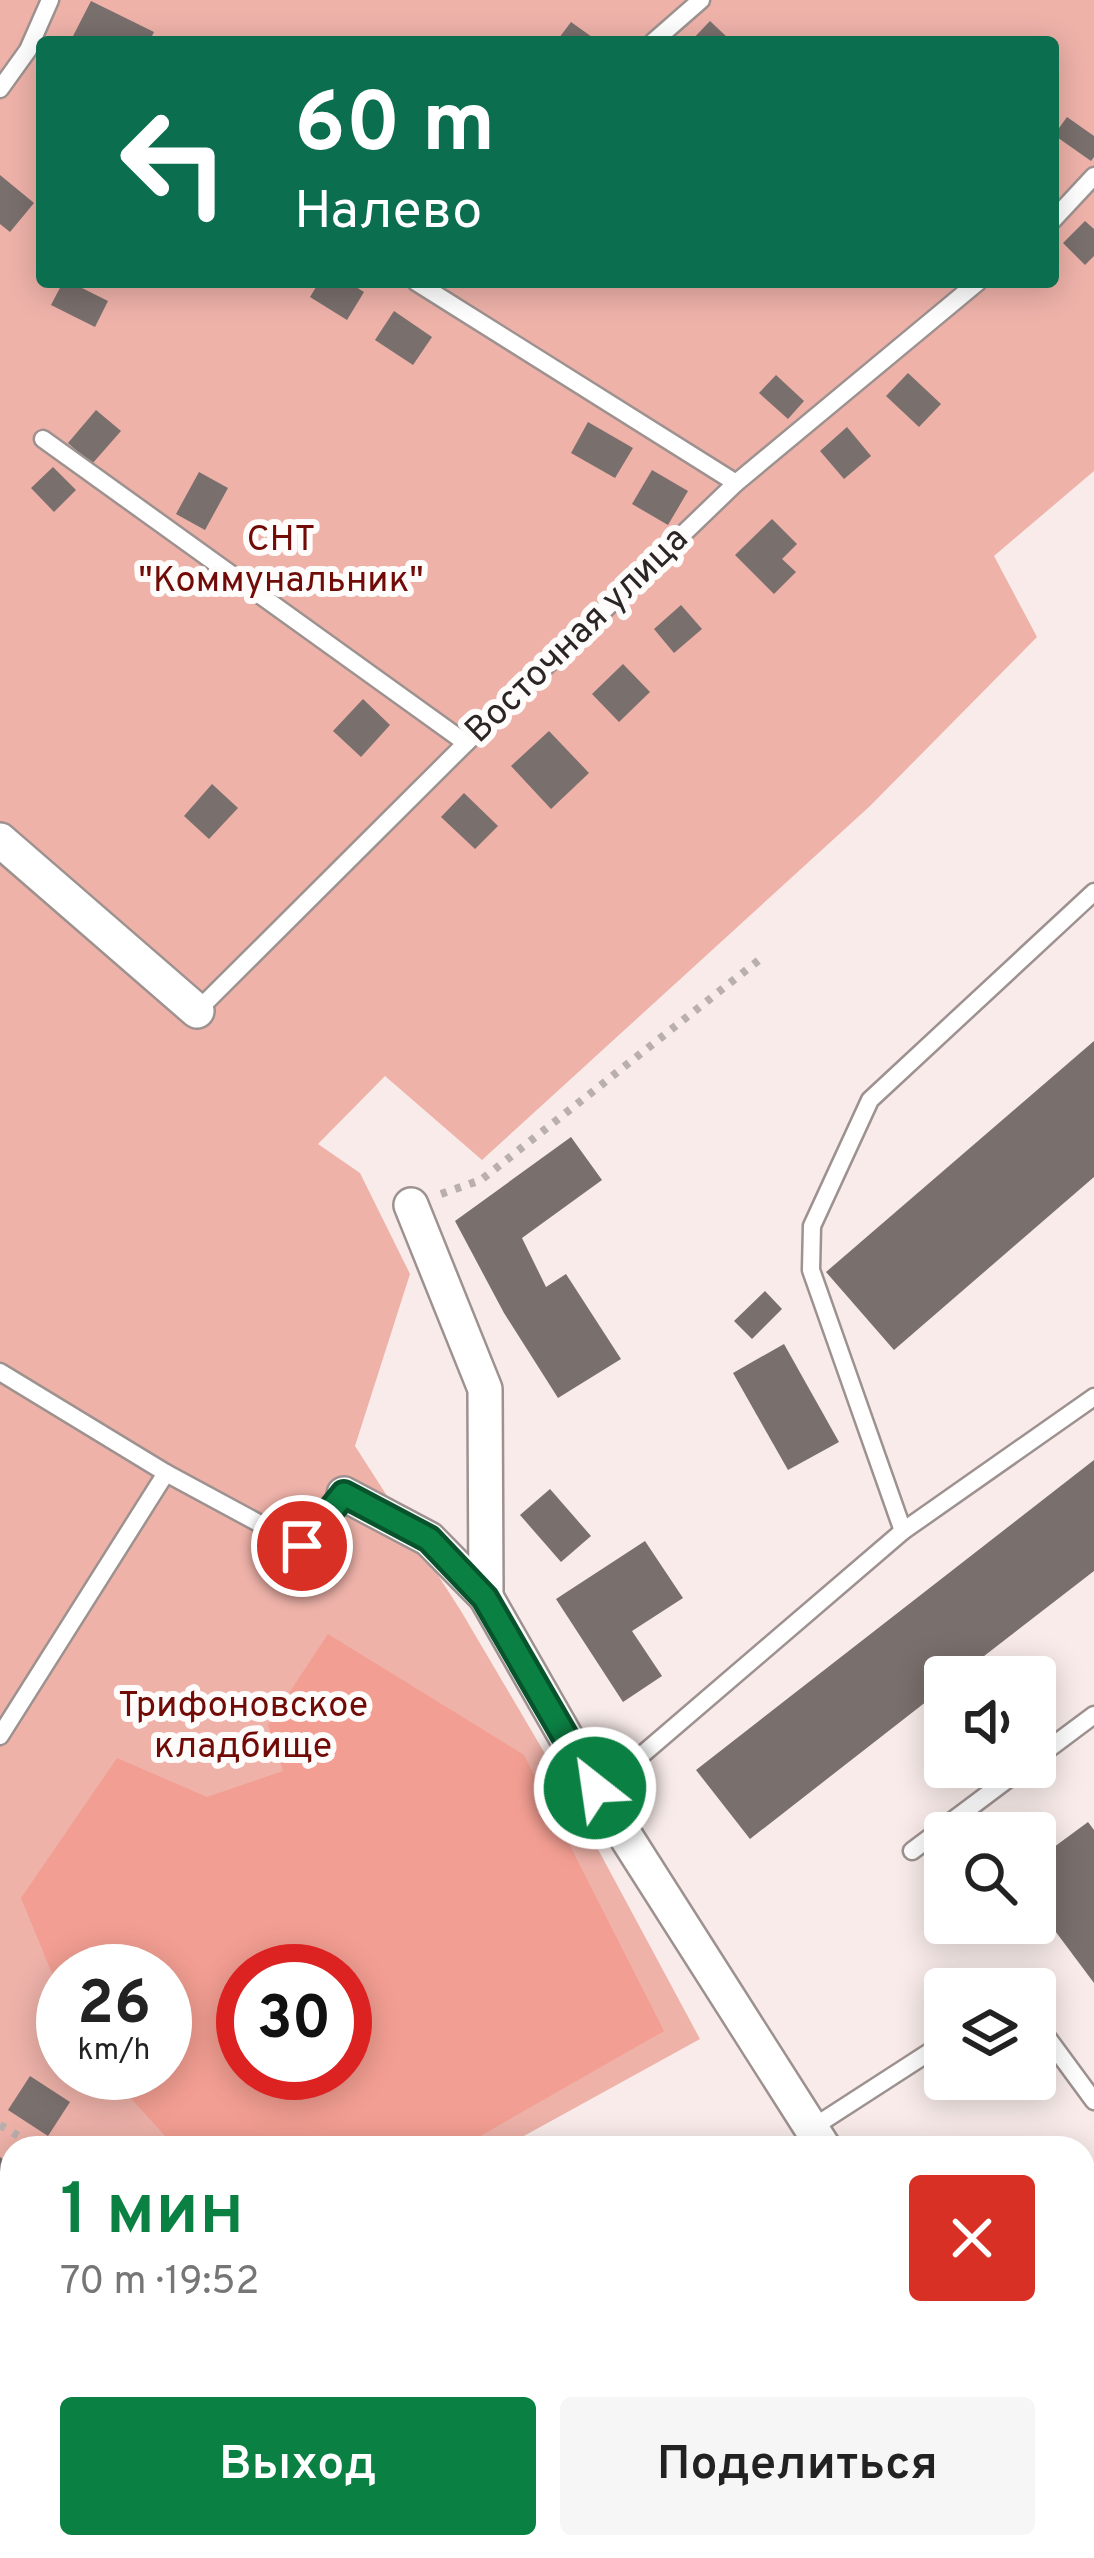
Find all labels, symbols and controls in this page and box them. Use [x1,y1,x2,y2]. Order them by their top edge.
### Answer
text: 60 m [294,75,495,181]
icon: left [96,84,252,240]
text: Налево [294,179,482,248]
park label: СНТ "Коммунальник" [138,518,424,605]
street label: Восточная улица [457,518,699,754]
pin [251,1495,353,1597]
icon: arrive [269,1513,335,1579]
map controls [924,1656,1056,2100]
button: sound [924,1656,1056,1788]
park label: Трифоновское кладбище [118,1684,368,1771]
position arrow [532,1725,658,1851]
button: search [924,1812,1056,1944]
speed limit sign: 30 [216,1944,372,2100]
button: layers [924,1968,1056,2100]
text: 26 [77,1969,151,2045]
text: km/h [78,2033,150,2070]
text: 1 мин [60,2168,244,2260]
button: close [909,2175,1035,2301]
text: 70 m · 19:52 [60,2259,259,2308]
button: Выход [60,2397,536,2535]
button: Поделиться [560,2397,1035,2535]

